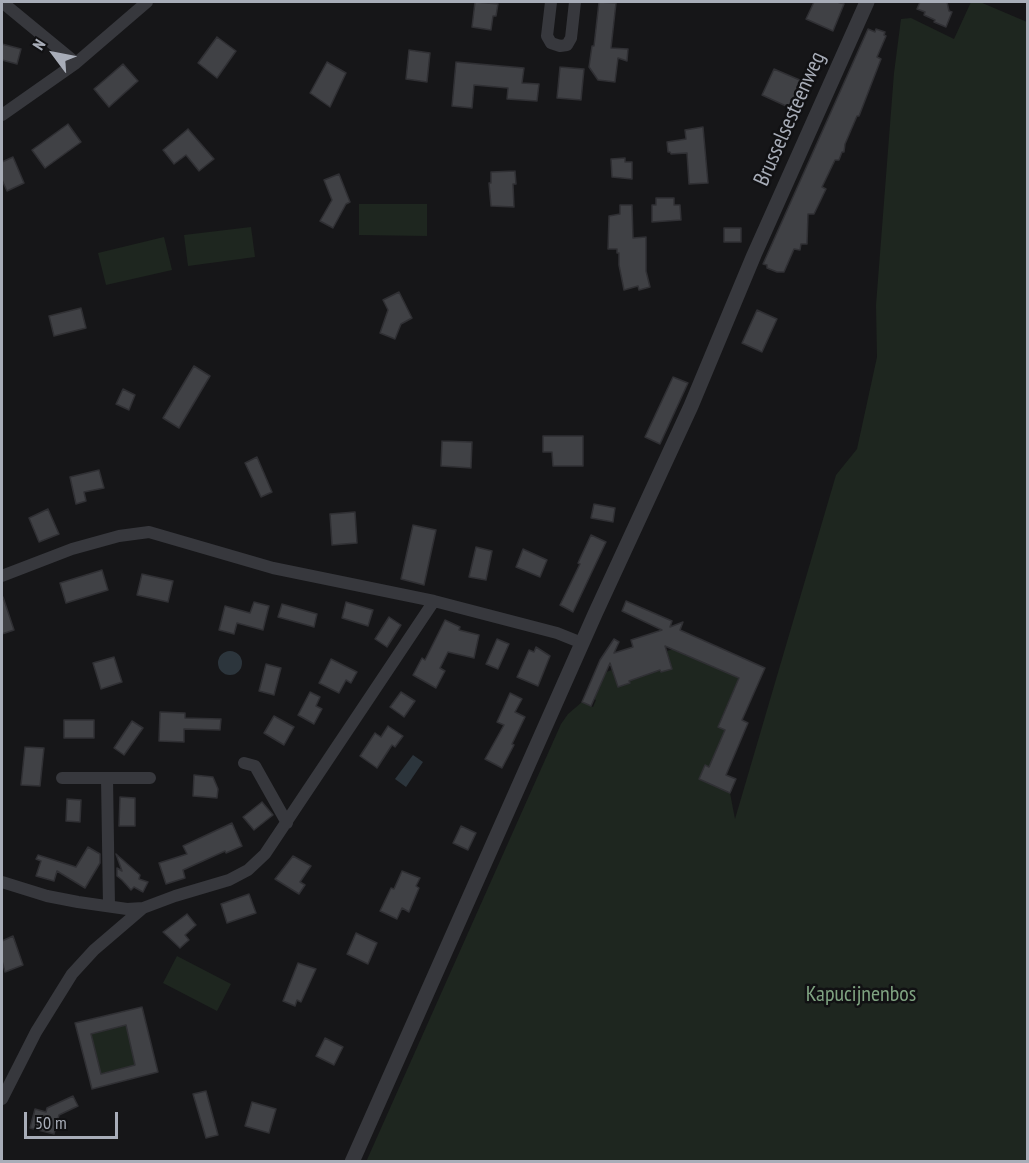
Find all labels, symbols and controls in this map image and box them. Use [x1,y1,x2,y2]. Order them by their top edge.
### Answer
north arrow [24,24,84,84]
text: N [28,36,50,53]
street label: Brusselsesteenweg [749,48,831,190]
park label: Kapucijnenbos [806,982,916,1008]
scale bar [27,1100,122,1138]
text: 50 m [35,1111,67,1134]

